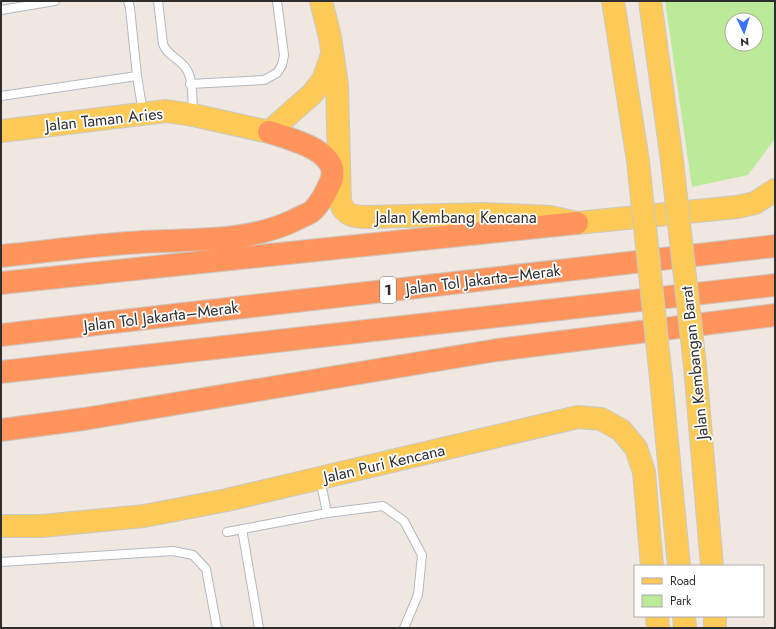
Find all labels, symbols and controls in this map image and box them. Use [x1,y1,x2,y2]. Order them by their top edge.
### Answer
north arrow [724,12,764,52]
text: N [740,34,750,50]
street label: Jalan Taman Aries [42,102,164,137]
street label: Jalan Kembang Kencana [373,206,537,229]
street label: Jalan Tol Jakarta–Merak [402,258,563,301]
road number: 1 [380,277,396,303]
street label: Jalan Kembangan Barat [675,285,714,443]
street label: Jalan Tol Jakarta–Merak [80,295,241,338]
street label: Jalan Puri Kencana [319,438,447,489]
legend [634,565,764,617]
text: Road [670,572,696,590]
text: Park [670,592,692,610]

